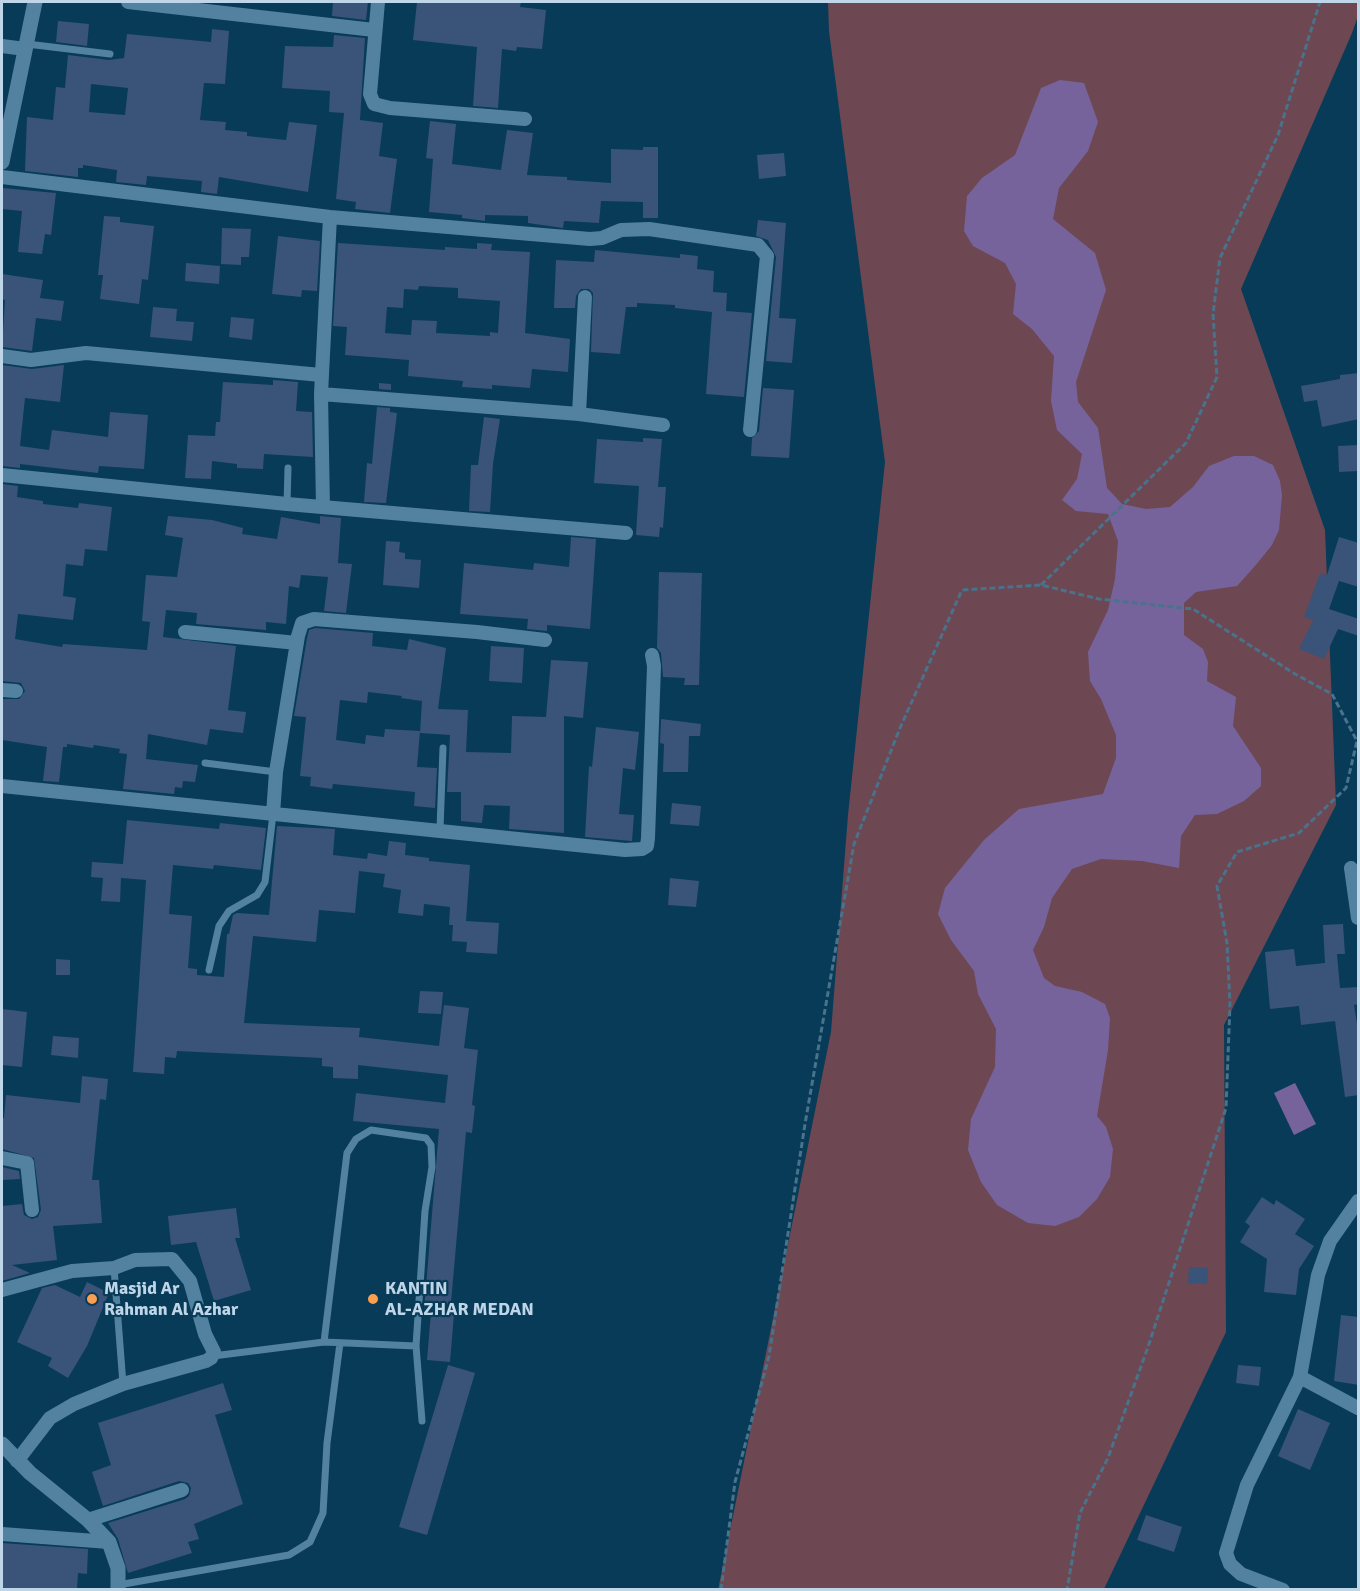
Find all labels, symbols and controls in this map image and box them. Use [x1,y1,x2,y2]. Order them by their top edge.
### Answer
place label: Masjid Ar Rahman Al Azhar [104,1278,238,1320]
place label: KANTIN AL-AZHAR MEDAN [385,1278,534,1320]
marker: Masjid Ar Rahman Al Azhar [85,1292,99,1306]
marker: KANTIN AL-AZHAR MEDAN [366,1292,380,1306]

